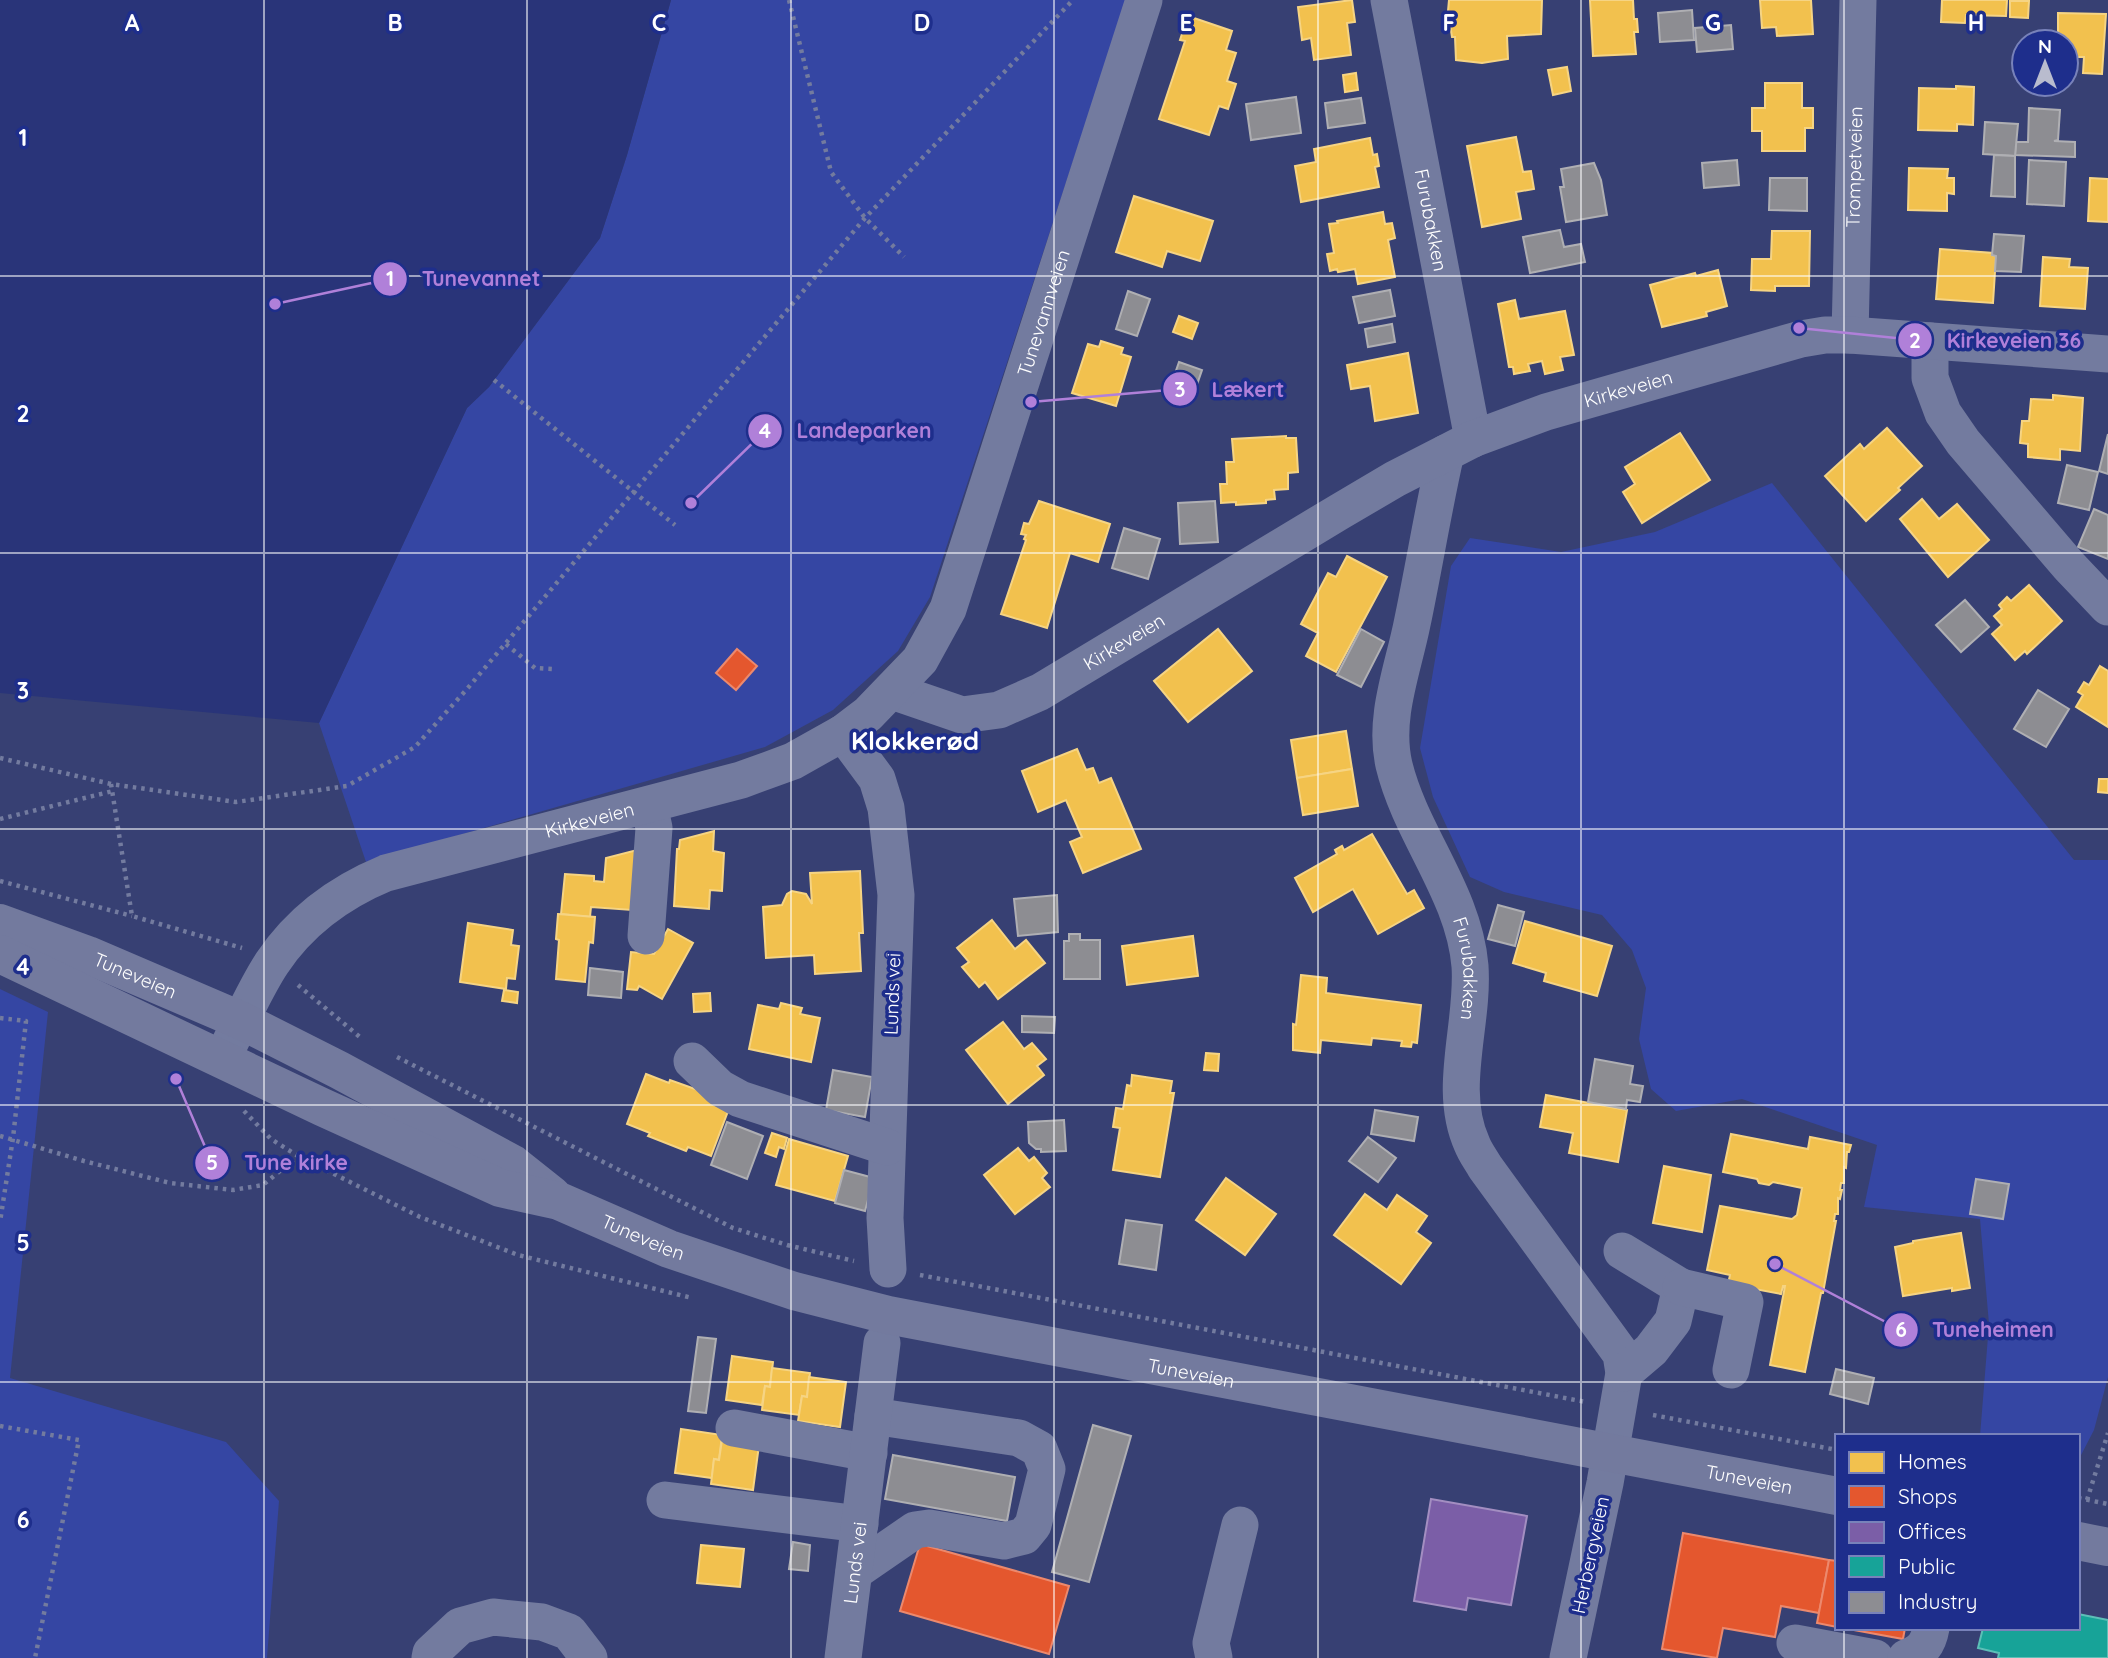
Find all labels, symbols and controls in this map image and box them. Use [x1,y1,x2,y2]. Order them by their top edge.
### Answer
text: A [125,8,140,37]
text: B [387,8,403,37]
text: C [652,8,666,37]
text: D [914,8,930,37]
text: E [1179,8,1193,37]
text: F [1443,8,1455,37]
text: G [1705,8,1721,37]
text: H [1968,8,1984,37]
north arrow [2010,28,2080,98]
text: N [2038,34,2052,58]
street label: Trompetveien [1841,106,1867,228]
text: 1 [19,123,27,152]
street label: Furubakken [1410,167,1453,273]
street label: Tunevannveien [1012,247,1075,379]
callout: Tunevannet [373,258,555,300]
text: 1 [386,265,394,291]
text: Tunevannet [422,265,540,291]
callout: Kirkeveien 36 [1897,319,2095,361]
text: 2 [1909,327,1921,353]
text: Kirkeveien 36 [1947,327,2081,353]
street label: Kirkeveien [1581,364,1675,413]
callout: Lækert [1162,368,1298,410]
text: 3 [1174,376,1186,402]
text: Lækert [1212,376,1284,402]
text: 2 [16,399,30,428]
callout: Landeparken [748,410,946,452]
text: 4 [759,417,771,443]
text: Landeparken [797,417,931,443]
street label: Kirkeveien [1079,608,1169,675]
text: 3 [17,676,29,705]
district label: Klokkerød [851,724,979,757]
street label: Kirkeveien [542,797,637,843]
street label: Furubakken [1448,914,1482,1021]
street label: Tuneveien [90,947,180,1004]
text: 4 [16,952,30,981]
street label: Lunds vei [879,952,905,1036]
callout: Tune kirke [195,1142,361,1184]
text: 5 [206,1149,218,1175]
text: Tune kirke [244,1149,348,1175]
street label: Tuneveien [598,1209,688,1265]
text: 5 [16,1228,30,1257]
callout: Tuneheimen [1883,1309,2068,1351]
text: 6 [1895,1316,1907,1342]
text: Tuneheimen [1932,1316,2054,1342]
street label: Tuneveien [1146,1353,1237,1393]
legend [1835,1434,2080,1630]
text: Homes [1898,1448,1967,1474]
street label: Tuneveien [1704,1459,1795,1499]
text: Shops [1898,1483,1957,1509]
street label: Herbergveien [1566,1494,1614,1616]
text: 6 [17,1505,29,1534]
text: Offices [1898,1518,1966,1544]
street label: Lunds vei [838,1520,872,1605]
text: Public [1898,1553,1955,1579]
text: Industry [1898,1588,1977,1614]

